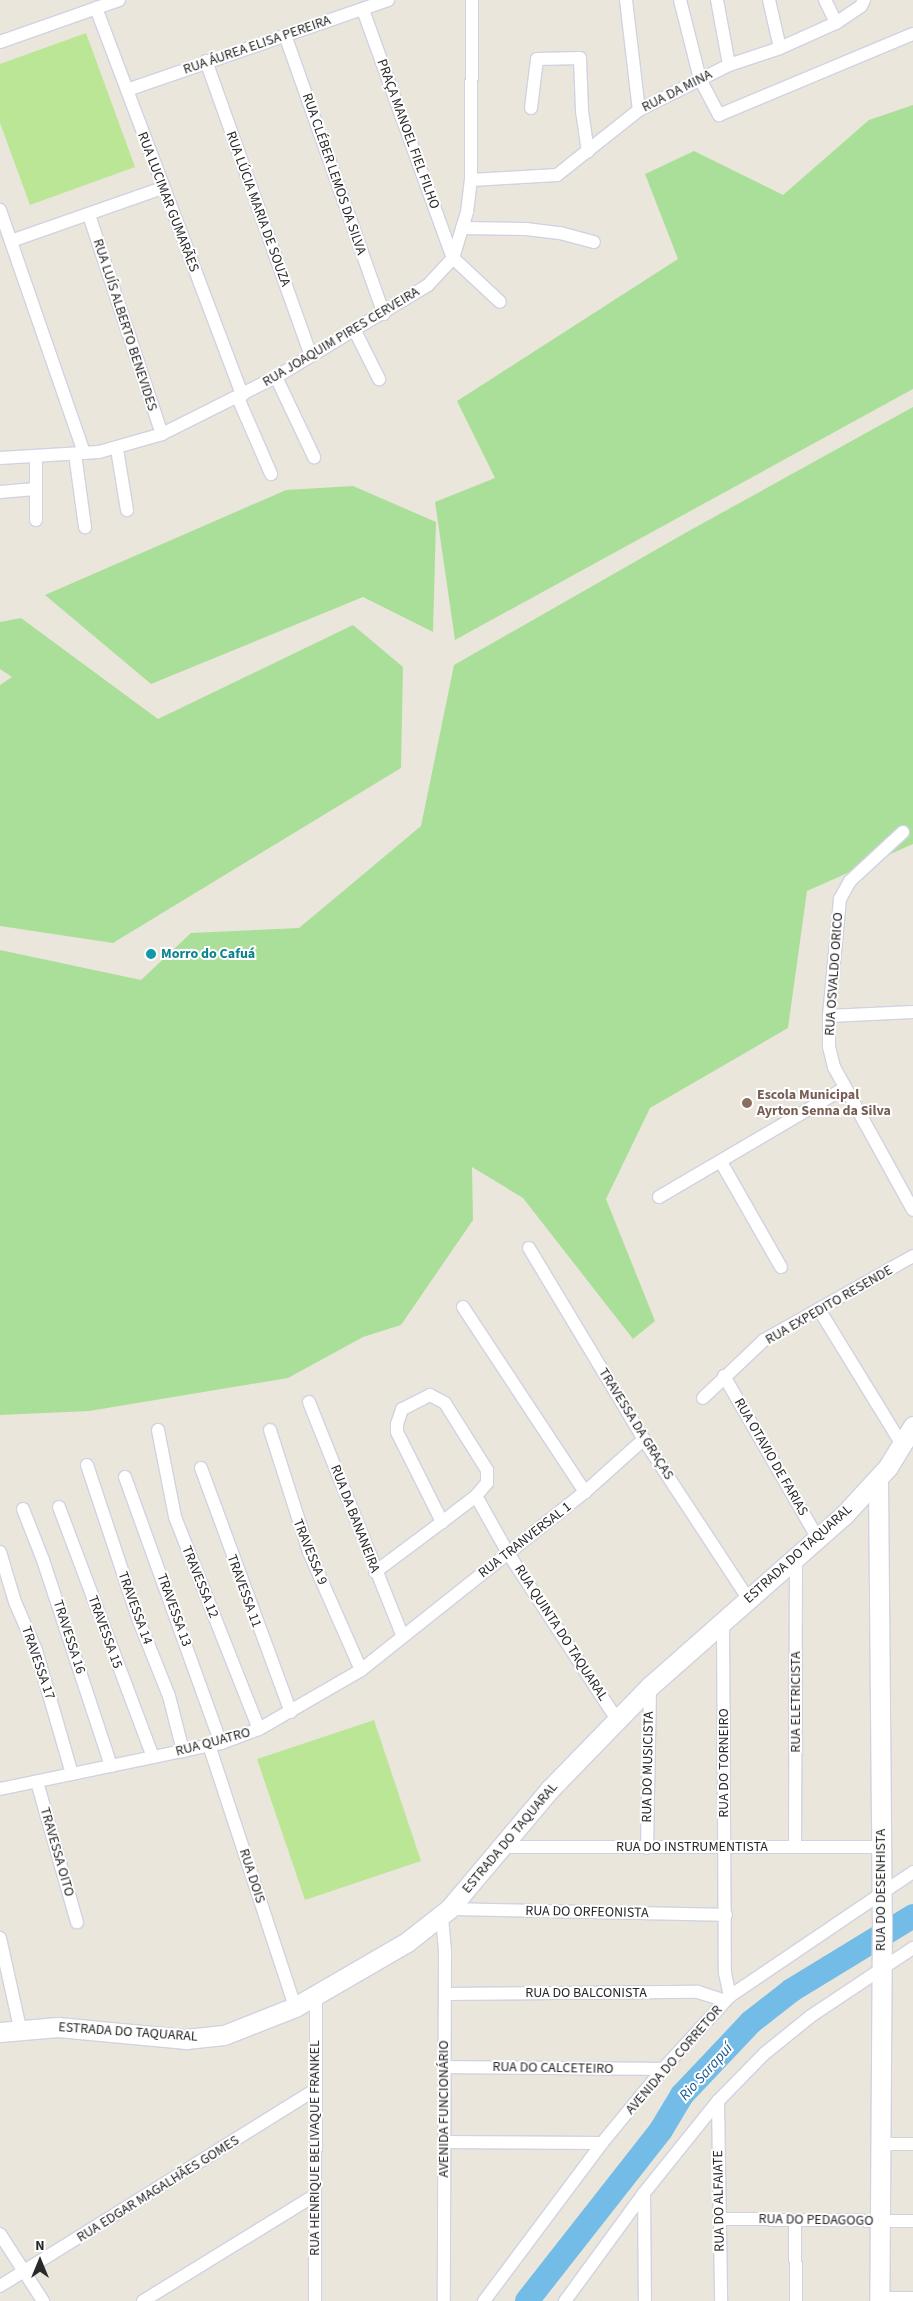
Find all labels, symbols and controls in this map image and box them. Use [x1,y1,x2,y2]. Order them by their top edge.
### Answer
street label: RUA ÁUREA ELISA PEREIRA [181,12,333,78]
street label: PRAÇA MANOEL FIEL FILHO [373,57,443,211]
street label: RUA DA MINA [639,66,715,116]
street label: RUA CLÉBER LEMOS DA SILVA [298,91,370,257]
street label: RUA LÚCIA MARIA DE SOUZA [222,129,294,289]
street label: RUA LUCIMAR GUMARÃES [134,130,202,274]
street label: RUA LUÍS ALBERTO BENEVIDES [89,237,161,413]
street label: RUA JOAQUIM PIRES CERVEIRA [260,283,422,391]
street label: RUA OSVALDO ORICO [821,912,847,1036]
place label: Morro do Cafuá [161,946,255,962]
marker: Morro do Cafuá [145,948,157,960]
place label: Escola Municipal Ayrton Senna da Silva [757,1087,891,1120]
marker: Escola Municipal Ayrton Senna da Silva [741,1097,753,1109]
street label: RUA EXPEDITO RESENDE [763,1262,895,1348]
street label: TRAVESSA DA GRAÇAS [595,1365,677,1483]
street label: RUA OTAVIO DE FARIAS [730,1395,812,1519]
street label: RUA DA BANANEIRA [327,1463,383,1575]
street label: RUA TRANVERSAL 1 [475,1499,575,1581]
street label: ESTRADA DO TAQUARAL [741,1501,855,1607]
street label: TRAVESSA 9 [289,1517,331,1587]
street label: TRAVESSA 12 [178,1543,222,1621]
street label: TRAVESSA 11 [223,1552,265,1630]
street label: RUA QUINTA DO TAQUARAL [511,1562,611,1704]
street label: TRAVESSA 14 [114,1569,156,1647]
street label: TRAVESSA 13 [153,1571,195,1649]
street label: TRAVESSA 15 [84,1593,126,1671]
street label: TRAVESSA 16 [49,1598,89,1676]
street label: TRAVESSA 17 [18,1624,58,1702]
street label: RUA ELETRICISTA [788,1651,804,1753]
street label: RUA DO TORNEIRO [716,1708,732,1818]
street label: RUA DO MUSICISTA [639,1711,657,1823]
street label: RUA QUATRO [174,1724,252,1760]
street label: ESTRADA DO TAQUARAL [459,1779,561,1897]
street label: TRAVESSA OITO [36,1805,78,1899]
street label: RUA DO DESENHISTA [873,1829,889,1951]
street label: RUA DO INSTRUMENTISTA [616,1839,768,1855]
street label: RUA DOIS [235,1847,269,1905]
street label: RUA DO ORFEONISTA [525,1903,649,1921]
street label: RUA DO BALCONISTA [525,1985,647,2001]
street label: AVENIDA DO CORRETOR [622,2002,726,2118]
street label: ESTRADA DO TAQUARAL [58,2019,198,2045]
street label: RUA HENRIQUE BELIVAQUE FRANKEL [307,2040,323,2256]
street label: AVENIDA FUNCIONÁRIO [436,2040,452,2178]
water label: Rio Sarapuí [676,2040,736,2104]
street label: RUA DO CALCETEIRO [492,2059,614,2077]
street label: RUA EDGAR MAGALHÃES GOMES [74,2132,242,2246]
street label: RUA DO ALFAIATE [710,2150,728,2252]
street label: RUA DO PEDAGOGO [758,2211,874,2229]
north arrow [15,2236,65,2286]
text: N [35,2236,45,2256]

